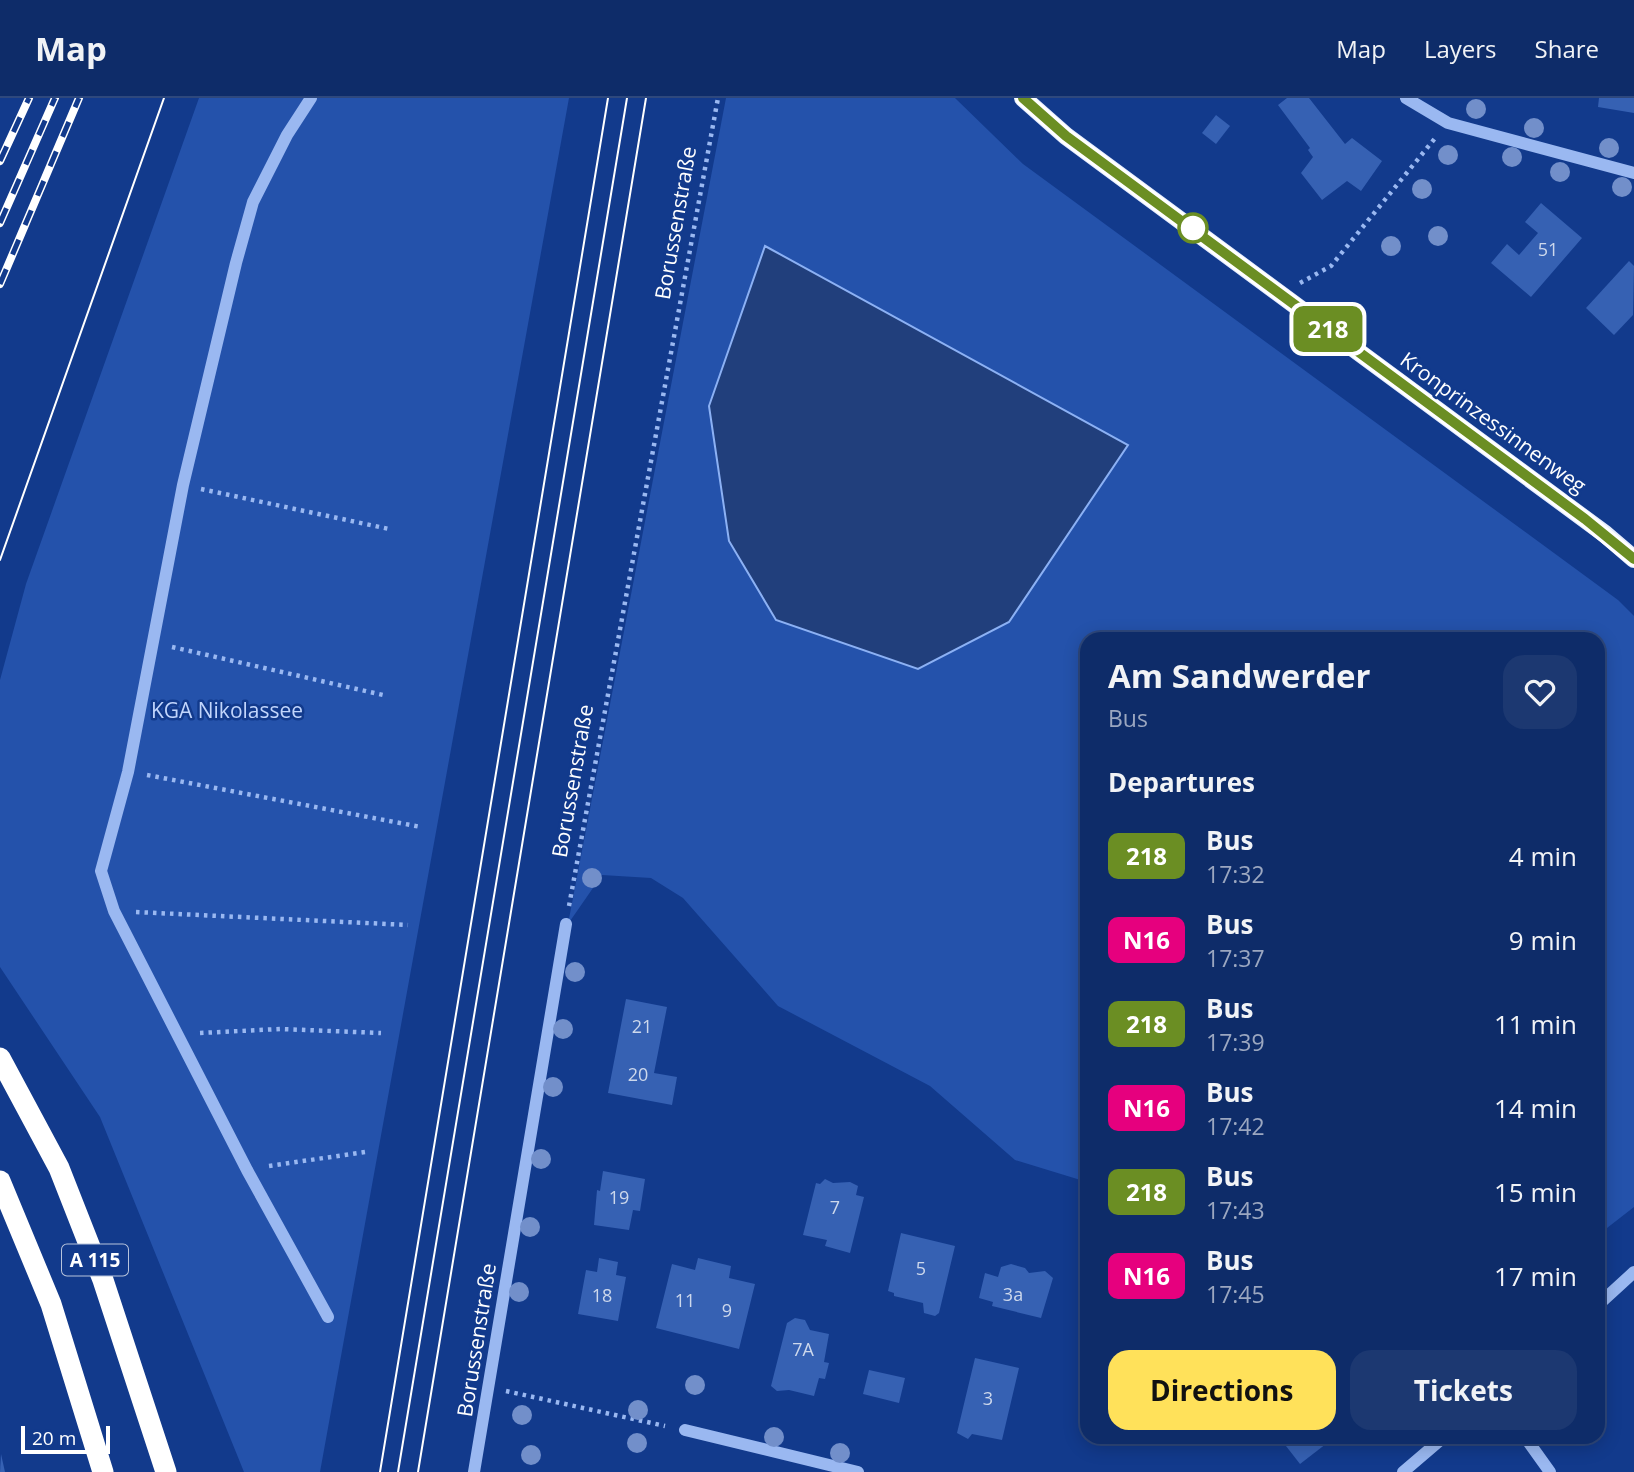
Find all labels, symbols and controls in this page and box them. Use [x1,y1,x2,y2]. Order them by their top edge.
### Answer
text: Map [35,26,107,71]
text: Map [1336,32,1386,65]
text: Layers [1424,32,1497,65]
text: Share [1535,32,1599,65]
street label: Borussenstraße [648,144,702,302]
unlabelled marker [1178,213,1208,243]
house number: 51 [1538,237,1558,261]
line badge: 218 [1288,306,1368,352]
text: 218 [1307,312,1349,345]
street label: Kronprinzessinnenweg [1395,345,1592,499]
text: Am Sandwerder [1108,653,1371,698]
button: heart [1503,655,1577,729]
park label: KGA Nikolassee [151,696,303,724]
street label: Borussenstraße [545,702,599,860]
text: Bus [1108,702,1148,734]
text: Departures [1108,764,1255,800]
text: Bus [1206,822,1253,858]
text: 4 min [1509,838,1577,874]
text: 218 [1126,839,1167,872]
text: 17:32 [1206,858,1265,890]
text: Bus [1206,906,1253,942]
text: 9 min [1509,922,1577,958]
text: N16 [1123,923,1170,956]
text: 17:37 [1206,942,1265,974]
text: Bus [1206,990,1253,1026]
text: 11 min [1494,1006,1577,1042]
text: 218 [1126,1007,1167,1040]
house number: 21 [632,1014,652,1038]
text: 17:39 [1206,1026,1265,1058]
house number: 20 [628,1062,648,1086]
text: Bus [1206,1074,1253,1110]
text: 14 min [1494,1090,1577,1126]
text: N16 [1123,1091,1170,1124]
text: 17:42 [1206,1110,1265,1142]
text: Bus [1206,1158,1253,1194]
text: 15 min [1494,1174,1577,1210]
text: 218 [1126,1175,1167,1208]
house number: 19 [609,1185,629,1209]
text: 17:43 [1206,1194,1265,1226]
house number: 7 [830,1195,840,1219]
text: Bus [1206,1242,1253,1278]
road number: A 115 [62,1244,128,1276]
house number: 5 [916,1256,926,1280]
text: 17 min [1494,1258,1577,1294]
text: N16 [1123,1259,1170,1292]
street label: Borussenstraße [450,1261,502,1419]
text: 17:45 [1206,1278,1265,1310]
house number: 3a [1003,1282,1023,1306]
house number: 18 [592,1283,612,1307]
house number: 11 [675,1288,695,1312]
house number: 9 [722,1298,732,1322]
house number: 7A [792,1337,814,1361]
button: Directions [1108,1350,1336,1430]
button: Tickets [1350,1350,1577,1430]
house number: 3 [983,1386,993,1410]
scale bar [21,1423,110,1455]
text: 20 m [32,1425,76,1451]

